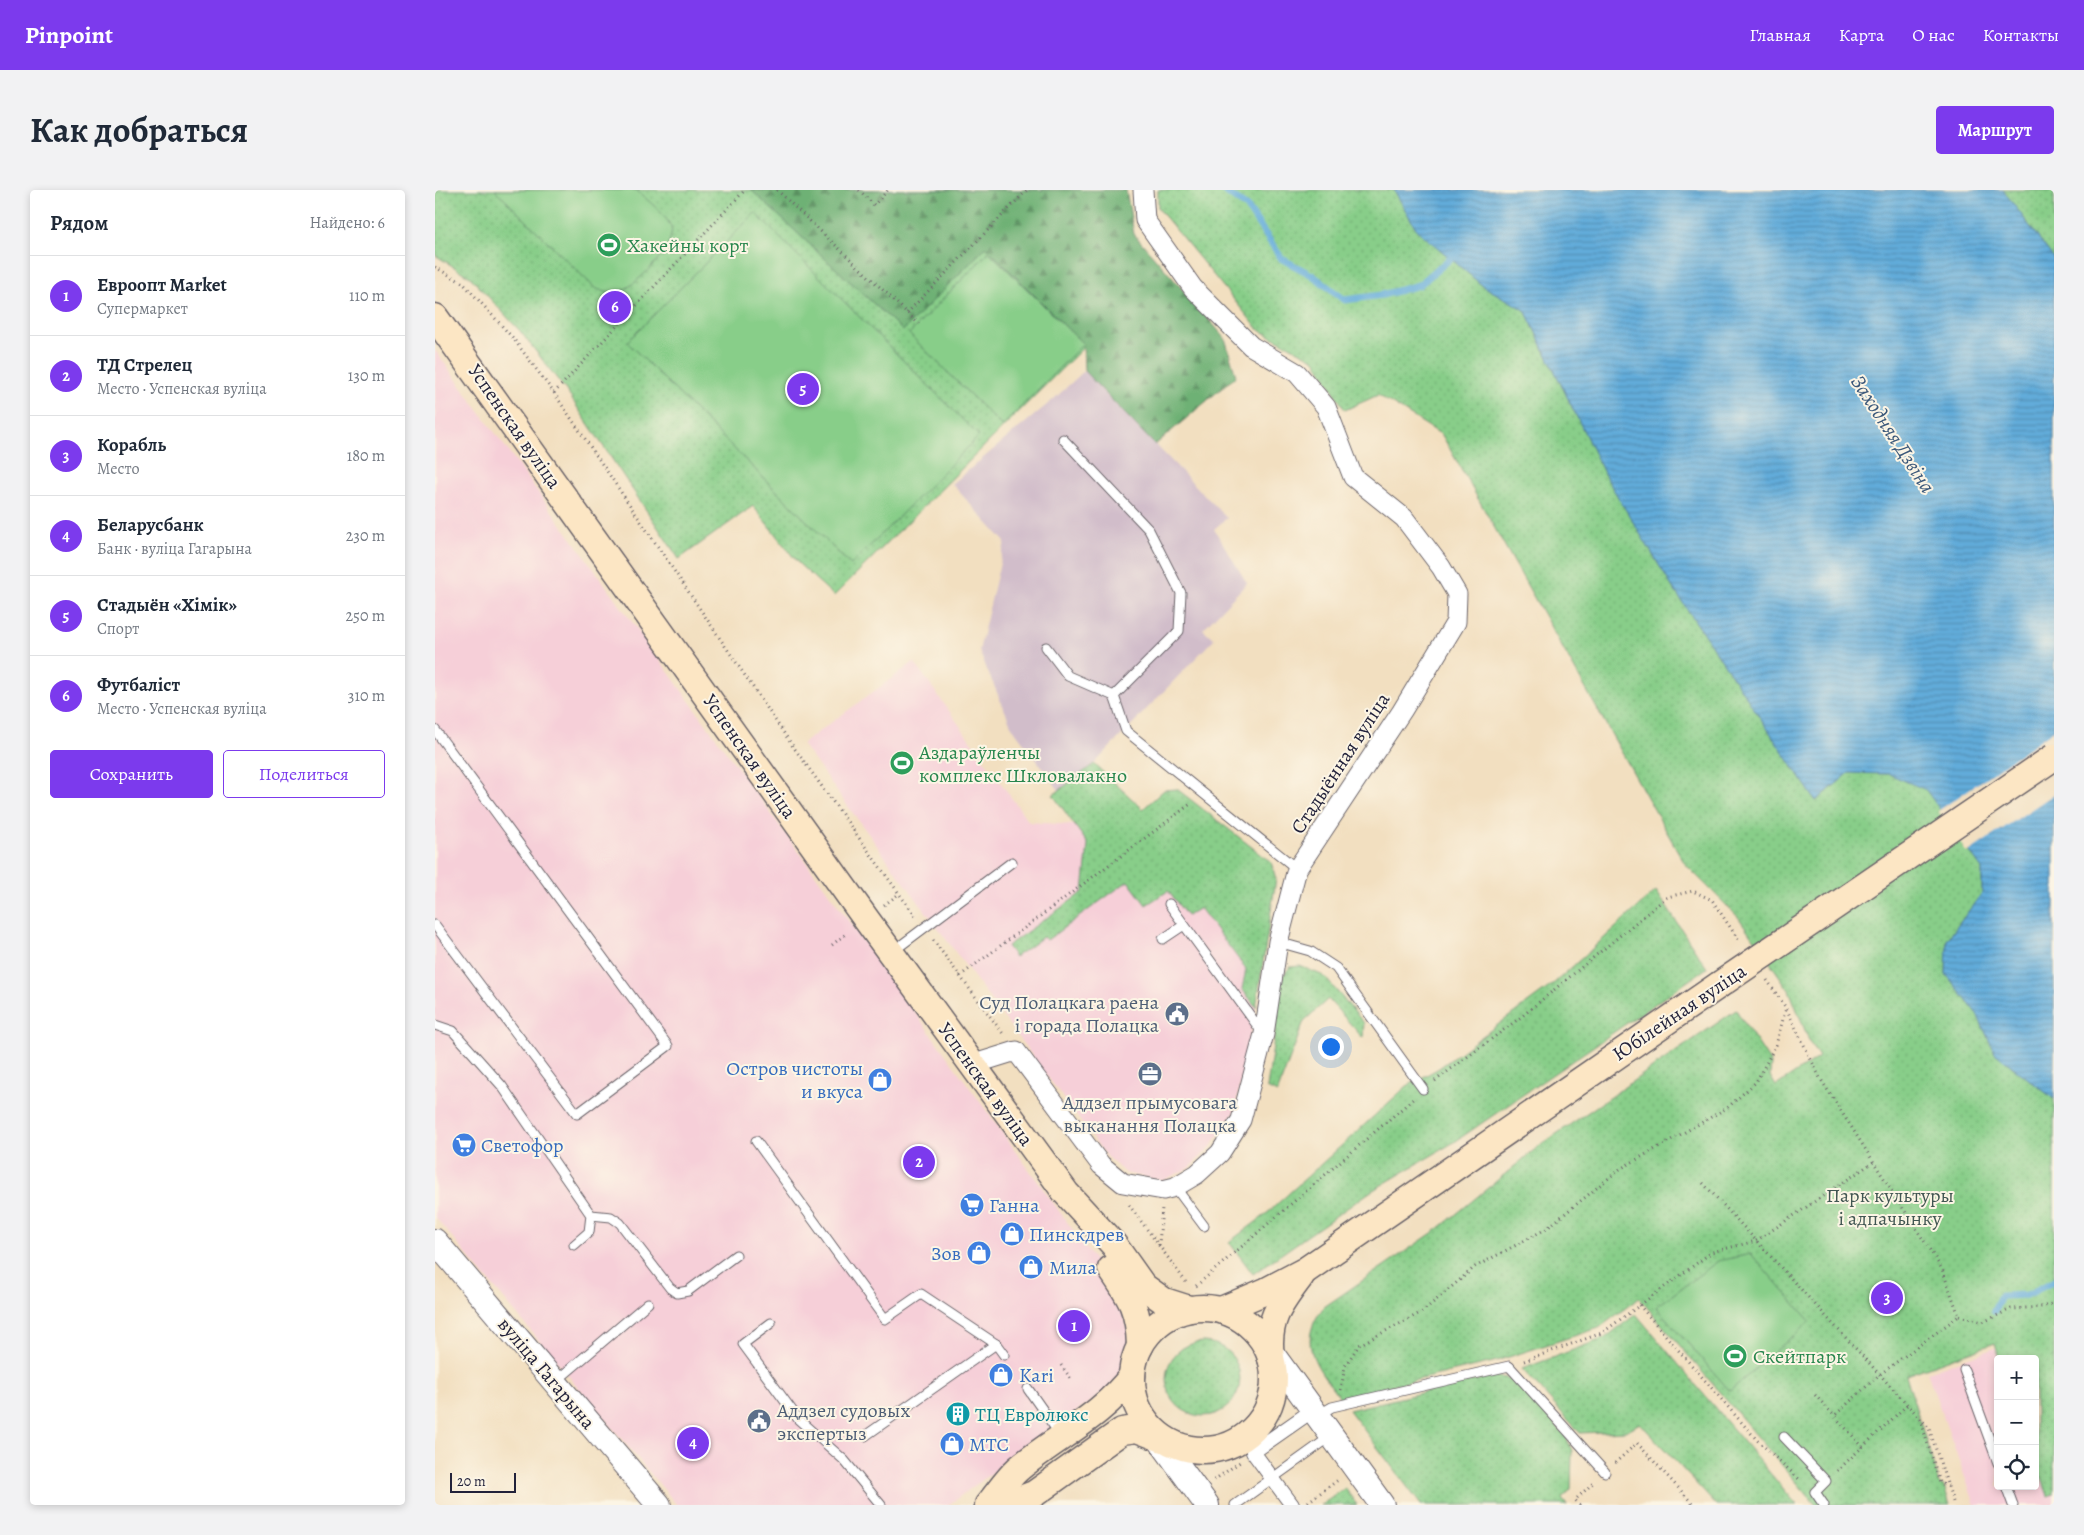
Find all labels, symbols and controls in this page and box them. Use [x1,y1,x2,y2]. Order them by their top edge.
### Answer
text: Pinpoint [25,19,113,51]
text: Главная [1750,23,1811,47]
text: Карта [1839,23,1884,47]
text: О нас [1912,23,1955,47]
text: Контакты [1983,23,2059,47]
text: Как добраться [30,106,248,154]
button: Маршрут [1936,106,2054,154]
text: Рядом [50,209,108,237]
text: Найдено: 6 [310,212,385,234]
sports icon: Хакейны корт [596,232,622,258]
place label: Хакейны корт [627,232,749,259]
text: Евроопт Market [97,272,227,298]
text: 1 [63,285,69,307]
text: 110 m [349,285,385,307]
pin: 6 [599,288,631,326]
text: Супермаркет [97,298,188,320]
text: ТД Стрелец [97,352,192,378]
street label: Успенская вуліца [461,358,568,495]
text: 2 [62,365,70,387]
text: 130 m [348,365,385,387]
pin: 5 [787,370,819,408]
water label: Заходняя Дзвіна [1844,370,1942,499]
text: Место · Успенская вуліца [97,378,267,400]
text: Корабль [97,432,166,458]
text: 3 [63,445,69,467]
text: 180 m [347,445,385,467]
text: Место [97,458,140,480]
text: Беларусбанк [97,512,204,538]
text: 4 [62,525,70,547]
text: 230 m [346,525,385,547]
text: Банк · вуліца Гагарына [97,538,252,560]
text: Стадыён «Хімік» [97,592,237,618]
text: 5 [63,605,69,627]
text: 250 m [346,605,385,627]
text: Спорт [97,618,139,640]
text: Футбаліст [97,672,180,698]
text: 6 [62,685,70,707]
text: 310 m [348,685,385,707]
street label: Стадыённая вуліца [1285,687,1397,839]
street label: Успенская вуліца [696,688,803,825]
text: Место · Успенская вуліца [97,698,267,720]
place label: Аздараўленчы комплекс Шкловалакно [918,739,1127,789]
button: Сохранить [50,750,213,798]
button: Поделиться [223,750,385,798]
sports icon: Аздараўленчы комплекс Шкловалакно [889,750,915,776]
street label: Юбілейная вуліца [1607,957,1752,1067]
place label: Суд Полацкага раена і горада Полацка [979,989,1160,1039]
public building icon: Суд Полацкага раена і горада Полацка [1164,1001,1190,1027]
street label: Успенская вуліца [932,1017,1040,1152]
your location [1318,1034,1344,1060]
place label: Остров чистоты и вкуса [726,1055,864,1105]
office icon: Аддзел прымусовага выканання Полацка [1137,1061,1163,1087]
shop icon: Остров чистоты и вкуса [867,1067,893,1093]
place label: Аддзел прымусовага выканання Полацка [1061,1089,1238,1139]
supermarket icon: Светофор [451,1132,477,1158]
place label: Светофор [481,1132,564,1159]
pin: 2 [903,1143,935,1181]
park label: Парк культуры і адпачынку [1826,1182,1954,1232]
supermarket icon: Ганна [959,1192,985,1218]
place label: Ганна [989,1192,1040,1219]
shop icon: Пинскдрев [999,1221,1025,1247]
place label: Пинскдрев [1029,1221,1124,1248]
place label: Зов [931,1240,961,1267]
shop icon: Зов [966,1240,992,1266]
shop icon: Мила [1018,1254,1044,1280]
place label: Мила [1049,1254,1097,1281]
pin: 3 [1871,1279,1903,1317]
pin: 1 [1058,1307,1090,1345]
street label: вуліца Гагарына [492,1312,602,1436]
sports icon: Скейтпарк [1722,1343,1748,1369]
place label: Скейтпарк [1753,1343,1846,1370]
map controls [1994,1355,2039,1490]
button: + [1994,1355,2039,1400]
shop icon: Kari [988,1362,1014,1388]
place label: Kari [1019,1362,1054,1389]
place label: Аддзел судовых экспертыз [776,1397,910,1447]
button: − [1994,1400,2039,1445]
building icon: ТЦ Евролюкс [945,1401,971,1427]
place label: ТЦ Евролюкс [975,1401,1089,1428]
public building icon: Аддзел судовых экспертыз [746,1408,772,1434]
pin: 4 [677,1424,709,1462]
shop icon: МТС [939,1431,965,1457]
place label: МТС [969,1431,1009,1458]
button: locate [1994,1445,2039,1490]
scale bar [450,1470,516,1493]
text: 20 m [457,1472,486,1491]

